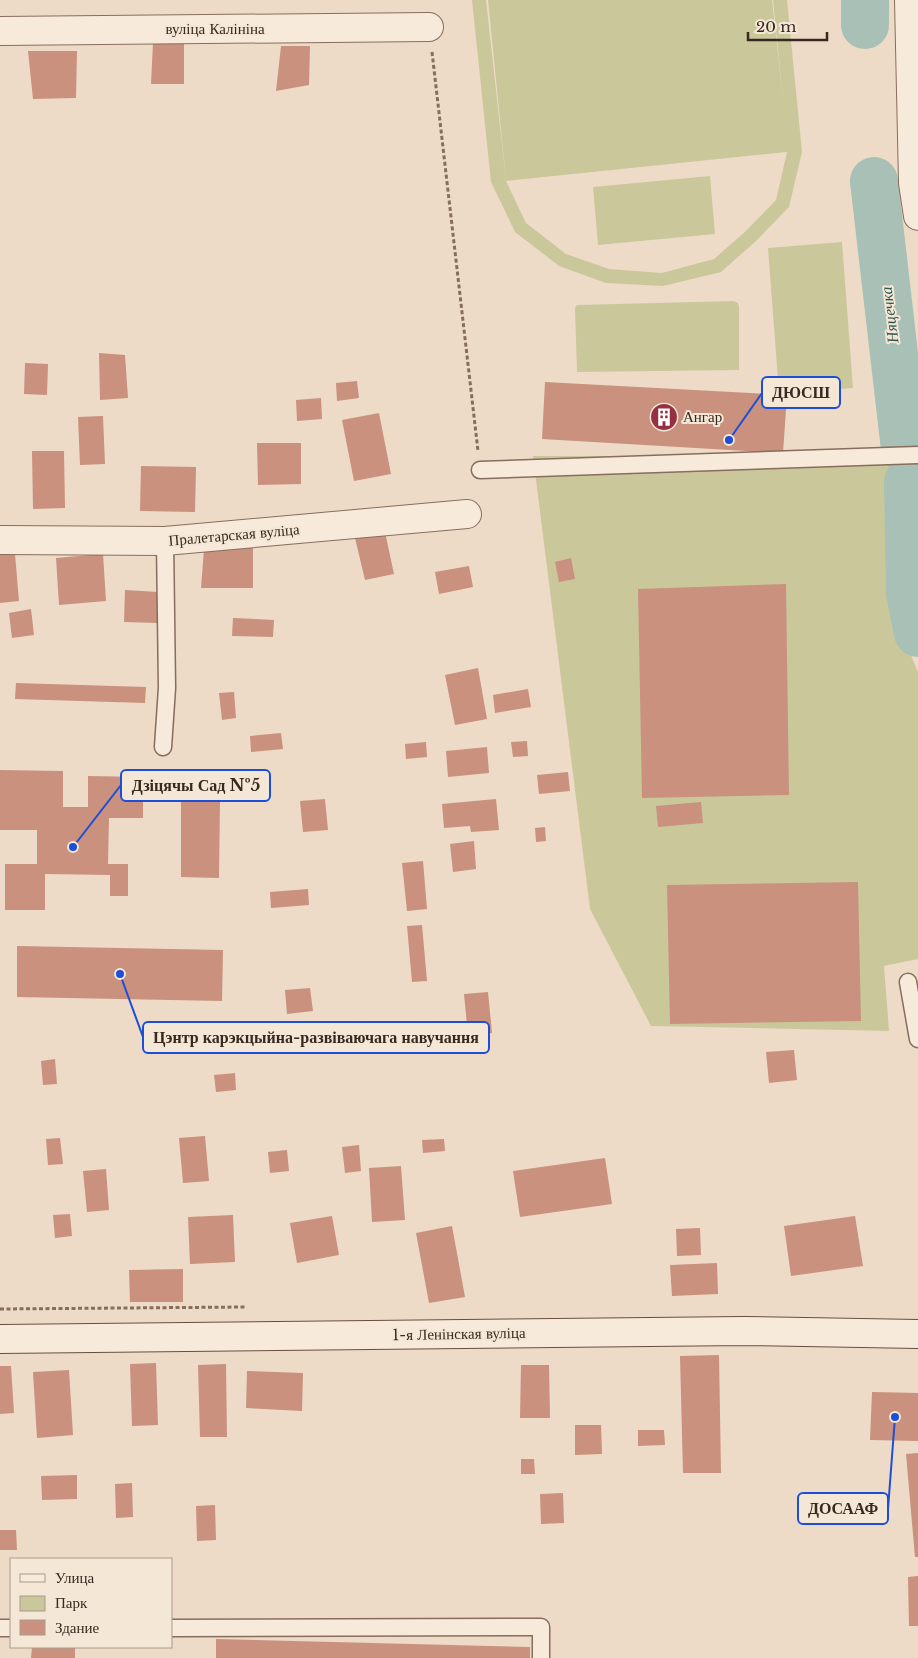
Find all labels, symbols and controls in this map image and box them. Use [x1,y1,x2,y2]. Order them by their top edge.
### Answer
scale bar [748,10,827,42]
text: 20 m [756,17,796,36]
street label: вуліца Калініна [165,19,265,38]
water label: Няцечка [876,285,903,345]
callout: ДЮСШ [762,377,840,408]
text: ДЮСШ [772,382,831,402]
building icon: Ангар [649,402,679,432]
place label: Ангар [683,407,722,426]
street label: Пралетарская вуліца [168,519,301,550]
callout: Дзіцячы Сад №5 [121,770,270,801]
text: Дзіцячы Сад №5 [132,775,260,795]
callout: Цэнтр карэкцыйна-развіваючага навучання [143,1022,489,1053]
text: Цэнтр карэкцыйна-развіваючага навучання [153,1027,479,1047]
street label: 1-я Ленінская вуліца [392,1323,526,1344]
callout: ДОСААФ [798,1493,888,1524]
text: ДОСААФ [808,1498,878,1518]
legend [10,1558,172,1648]
text: Улица [55,1568,94,1587]
text: Парк [55,1593,88,1612]
text: Здание [55,1618,99,1637]

